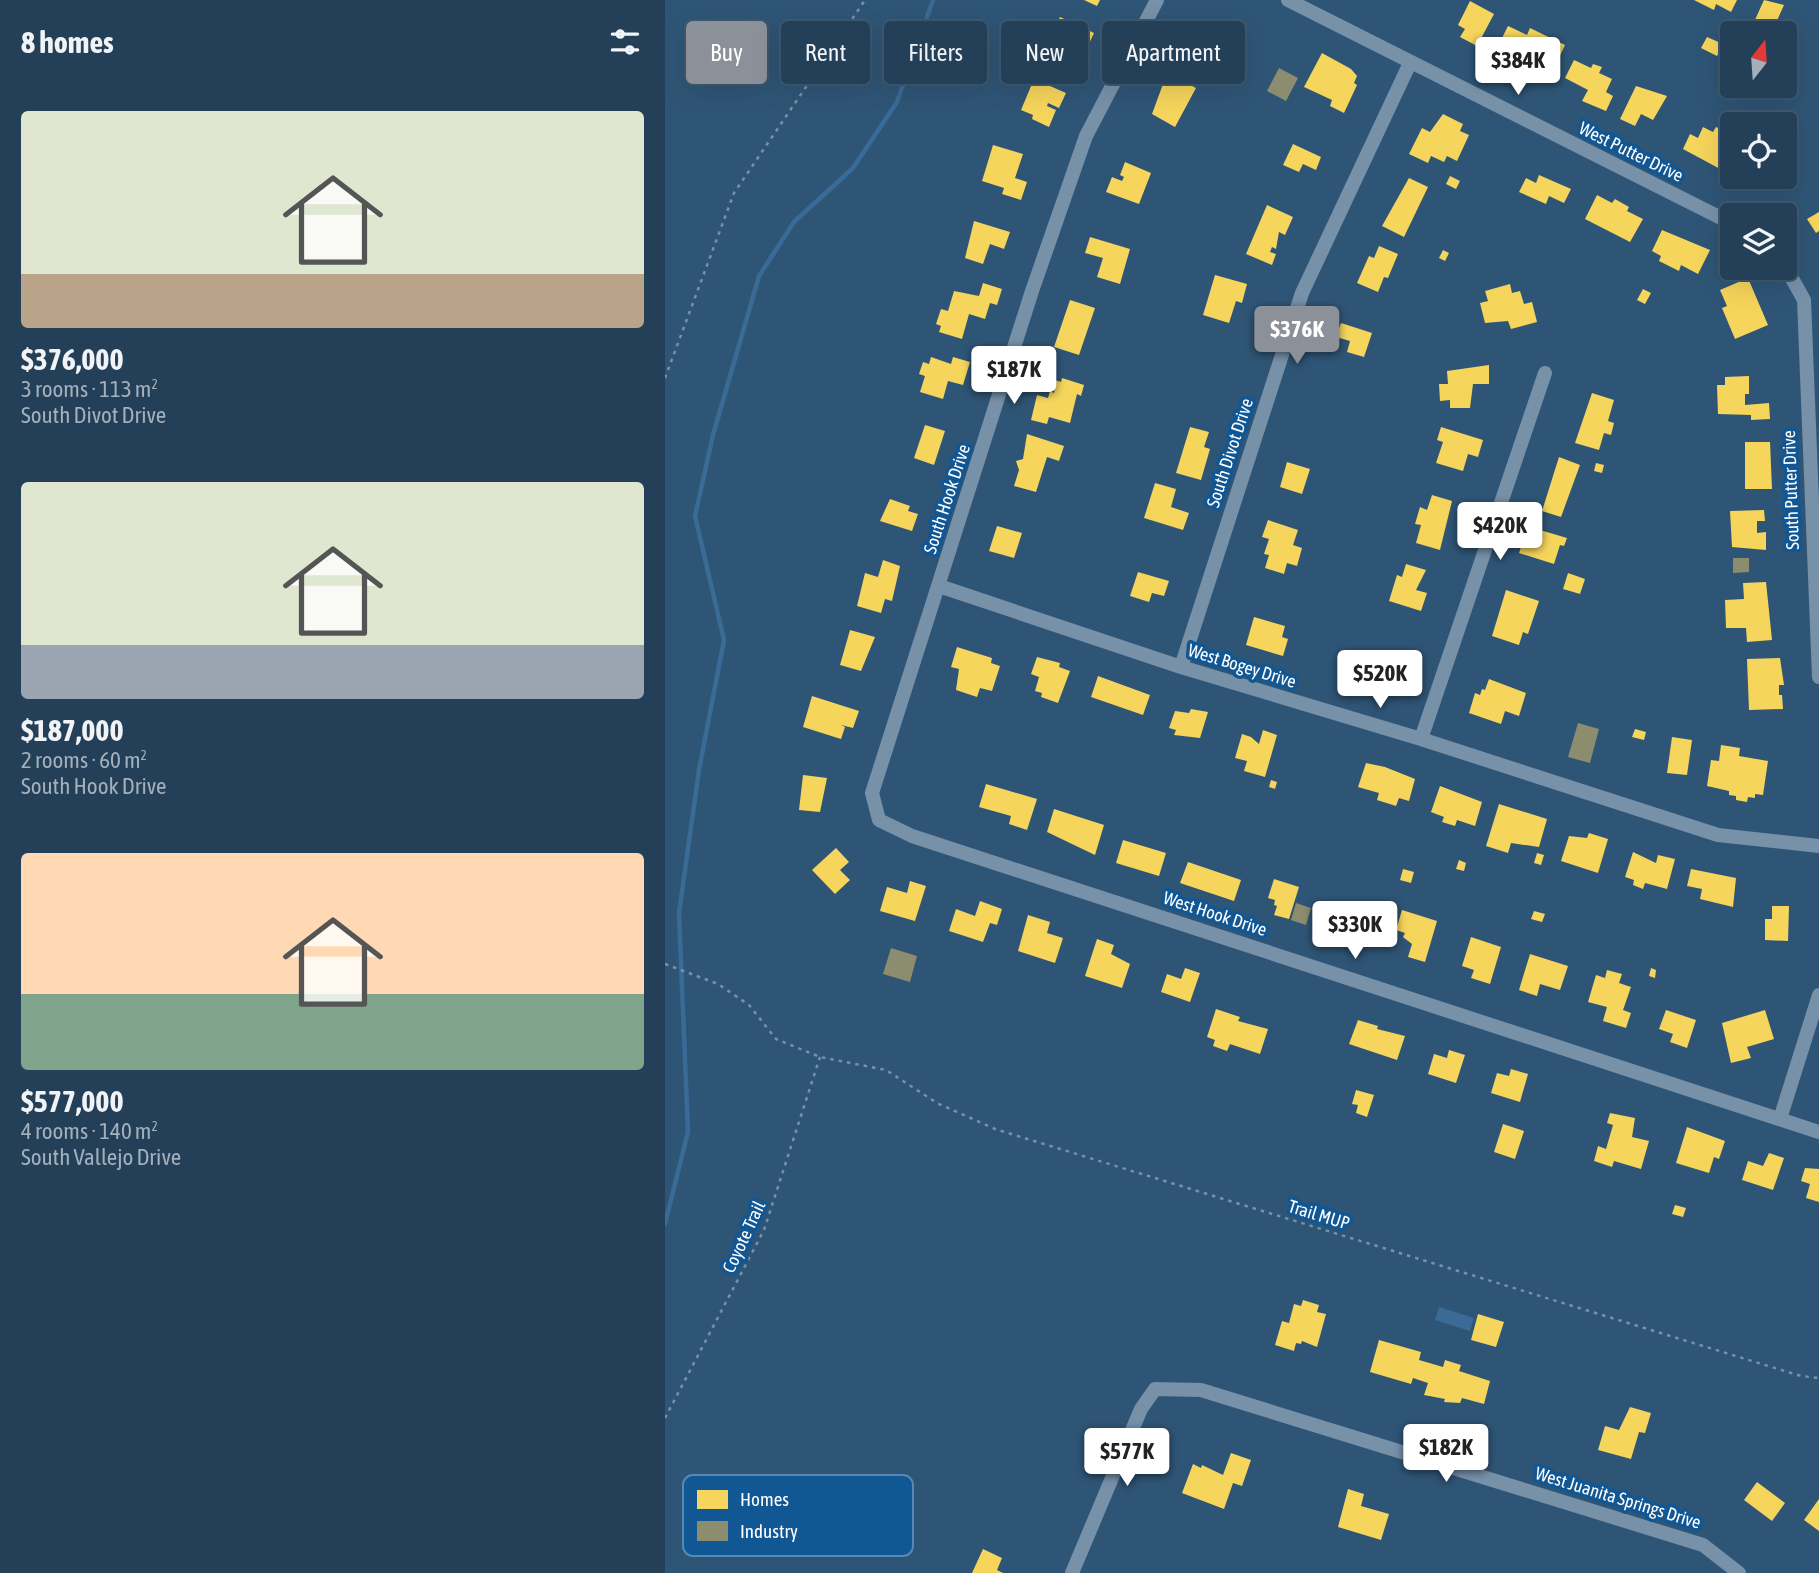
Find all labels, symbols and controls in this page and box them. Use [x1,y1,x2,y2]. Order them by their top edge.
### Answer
chip: Buy [686,21,767,84]
chip: Rent [781,21,870,84]
chip: Filters [884,21,987,84]
chip: New [1001,21,1088,84]
chip: Apartment [1102,21,1245,84]
north arrow [1720,21,1797,98]
map controls [1720,21,1797,280]
icon: filters [606,23,644,61]
text: 8 homes [21,25,114,59]
pin: $384K [1469,38,1567,97]
text: $384K [1491,47,1545,73]
button: locate [1720,112,1797,189]
street label: West Putter Drive [1576,117,1687,186]
icon: home [270,157,396,283]
button: layers [1720,203,1797,280]
pin: $376K [1248,306,1346,366]
text: $376K [1270,316,1324,342]
text: $376,000 [21,342,124,376]
pin: $187K [965,346,1063,406]
text: $187K [987,356,1041,382]
text: 3 rooms · 113 m² [21,376,158,402]
street label: South Divot Drive [1202,396,1257,510]
text: South Divot Drive [21,402,166,428]
street label: South Putter Drive [1778,430,1803,550]
street label: South Hook Drive [919,441,974,556]
pin: $420K [1451,503,1549,562]
text: $420K [1473,512,1527,538]
icon: home [270,528,396,654]
street label: West Bogey Drive [1186,639,1299,692]
pin: $520K [1331,650,1429,710]
text: $520K [1353,660,1407,686]
text: $187,000 [21,713,124,747]
text: 2 rooms · 60 m² [21,747,147,773]
text: South Hook Drive [21,773,166,799]
street label: West Hook Drive [1161,887,1269,940]
icon: home [270,899,396,1025]
pin: $330K [1306,902,1404,961]
text: $330K [1328,911,1382,937]
text: $577,000 [21,1084,124,1118]
text: 4 rooms · 140 m² [21,1118,158,1144]
text: South Vallejo Drive [21,1144,181,1170]
street label: Trail MUP [1286,1195,1353,1234]
street label: Coyote Trail [718,1197,769,1276]
pin: $182K [1397,1424,1495,1484]
pin: $577K [1078,1428,1176,1488]
text: $182K [1419,1434,1473,1460]
text: $577K [1100,1438,1154,1464]
street label: West Juanita Springs Drive [1533,1462,1704,1533]
legend [683,1475,913,1556]
text: Homes [740,1488,789,1510]
text: Industry [740,1520,798,1542]

